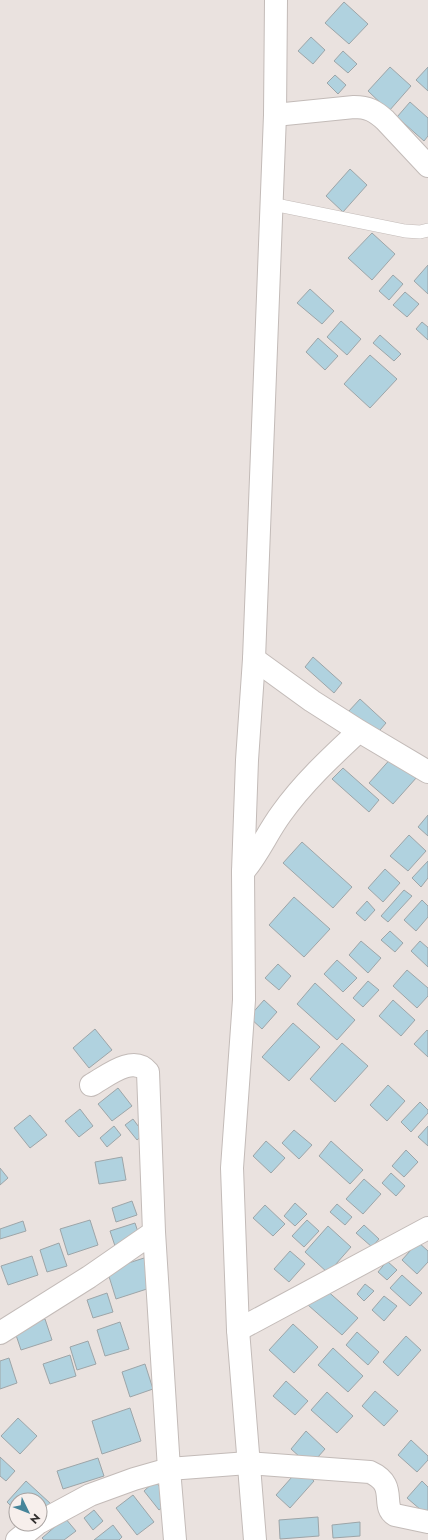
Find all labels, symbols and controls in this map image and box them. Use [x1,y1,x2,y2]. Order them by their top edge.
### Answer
north arrow [8,1492,48,1532]
text: N [26,1510,44,1527]

